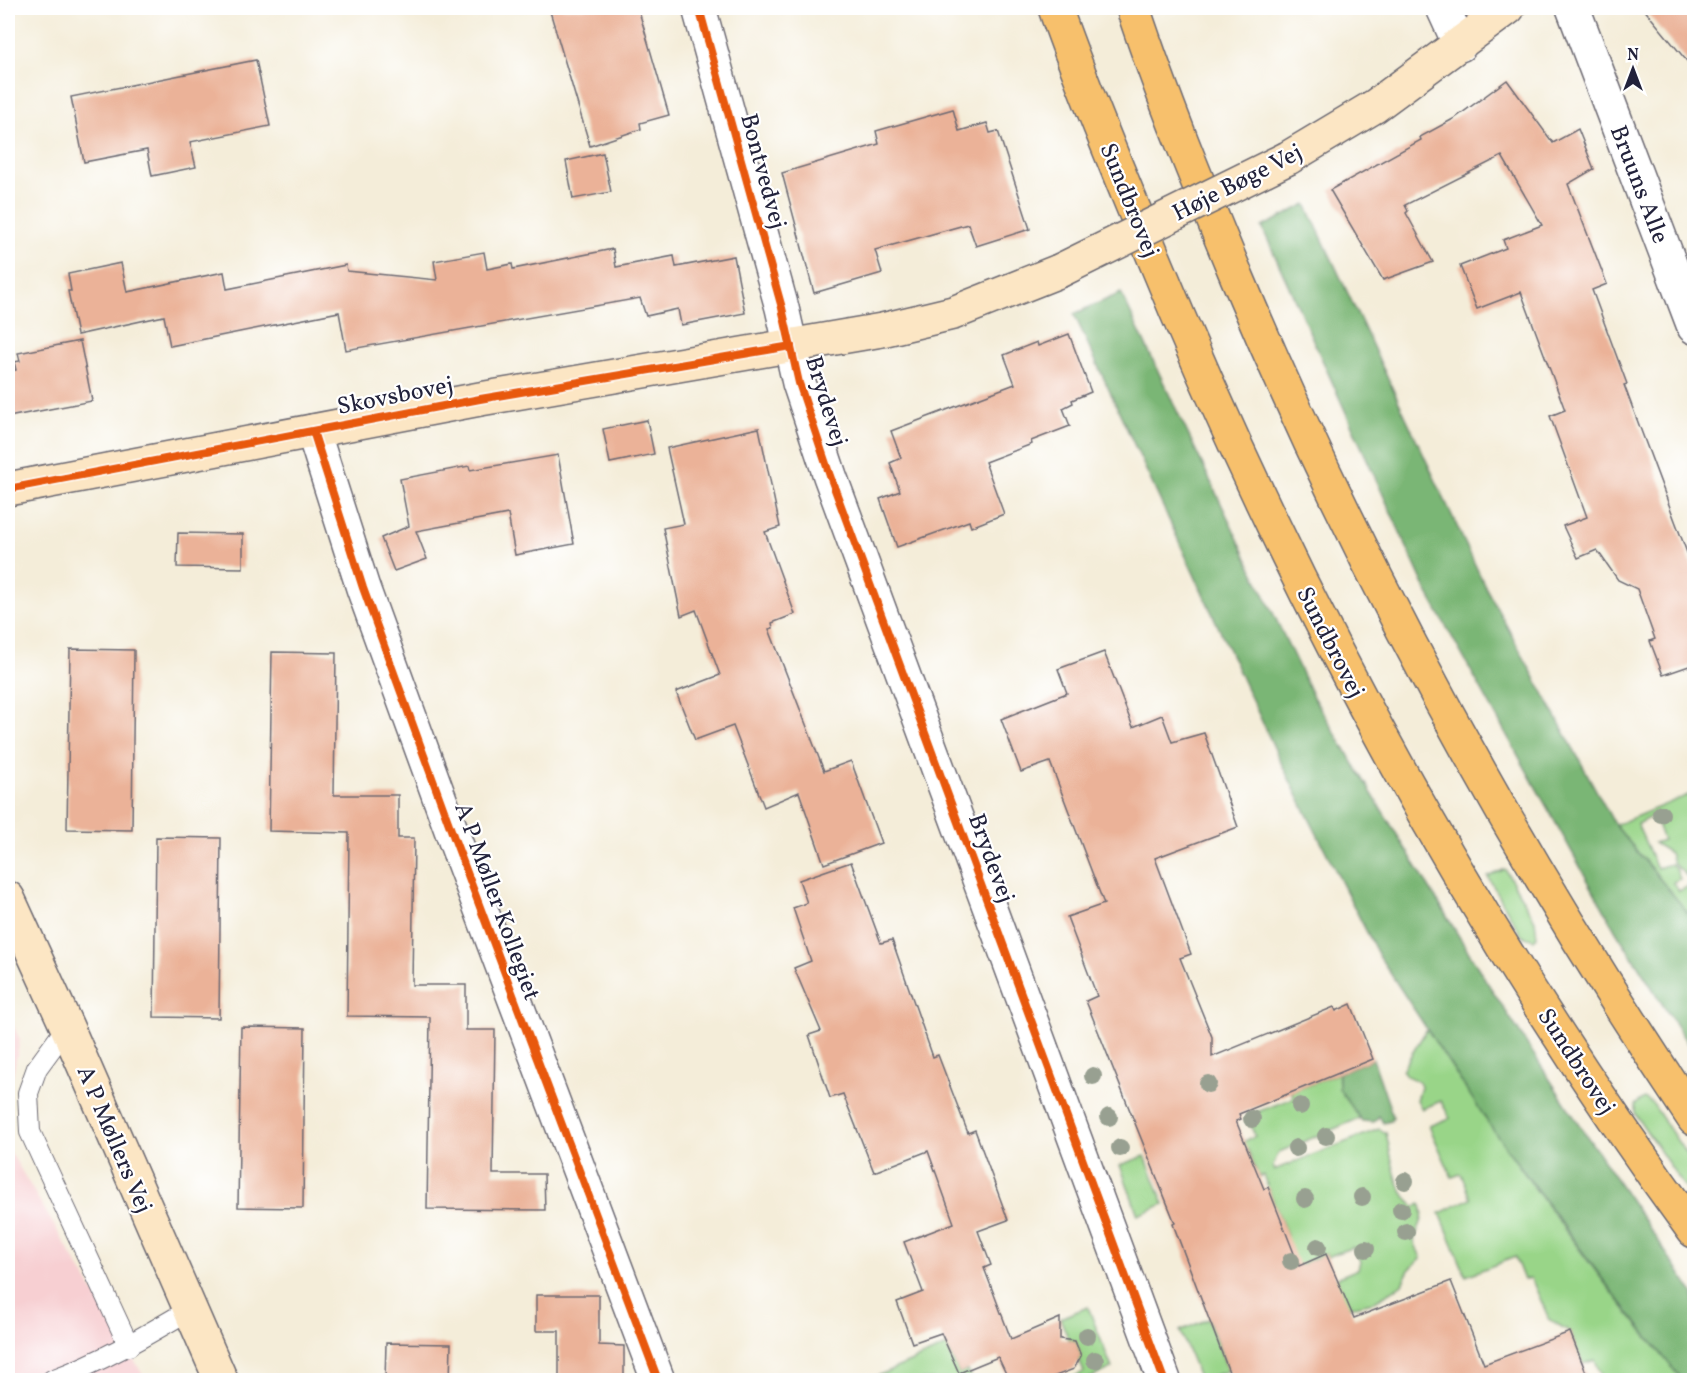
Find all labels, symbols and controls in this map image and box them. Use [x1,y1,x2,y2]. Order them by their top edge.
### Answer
north arrow [1603,39,1663,99]
text: N [1627,45,1639,67]
street label: Bontvedvej [730,110,794,233]
street label: Bruuns Alle [1600,121,1676,249]
street label: Høje Bøge Vej [1167,136,1309,231]
street label: Sundbrovej [1090,138,1167,263]
street label: Brydevej [795,352,855,451]
street label: Skovsbovej [334,369,456,425]
street label: Sundbrovej [1287,581,1372,705]
street label: A P Møller Kollegiet [445,798,548,1005]
street label: Brydevej [958,809,1022,908]
street label: Sundbrovej [1528,1002,1623,1122]
street label: A P Møllers Vej [67,1061,160,1219]

